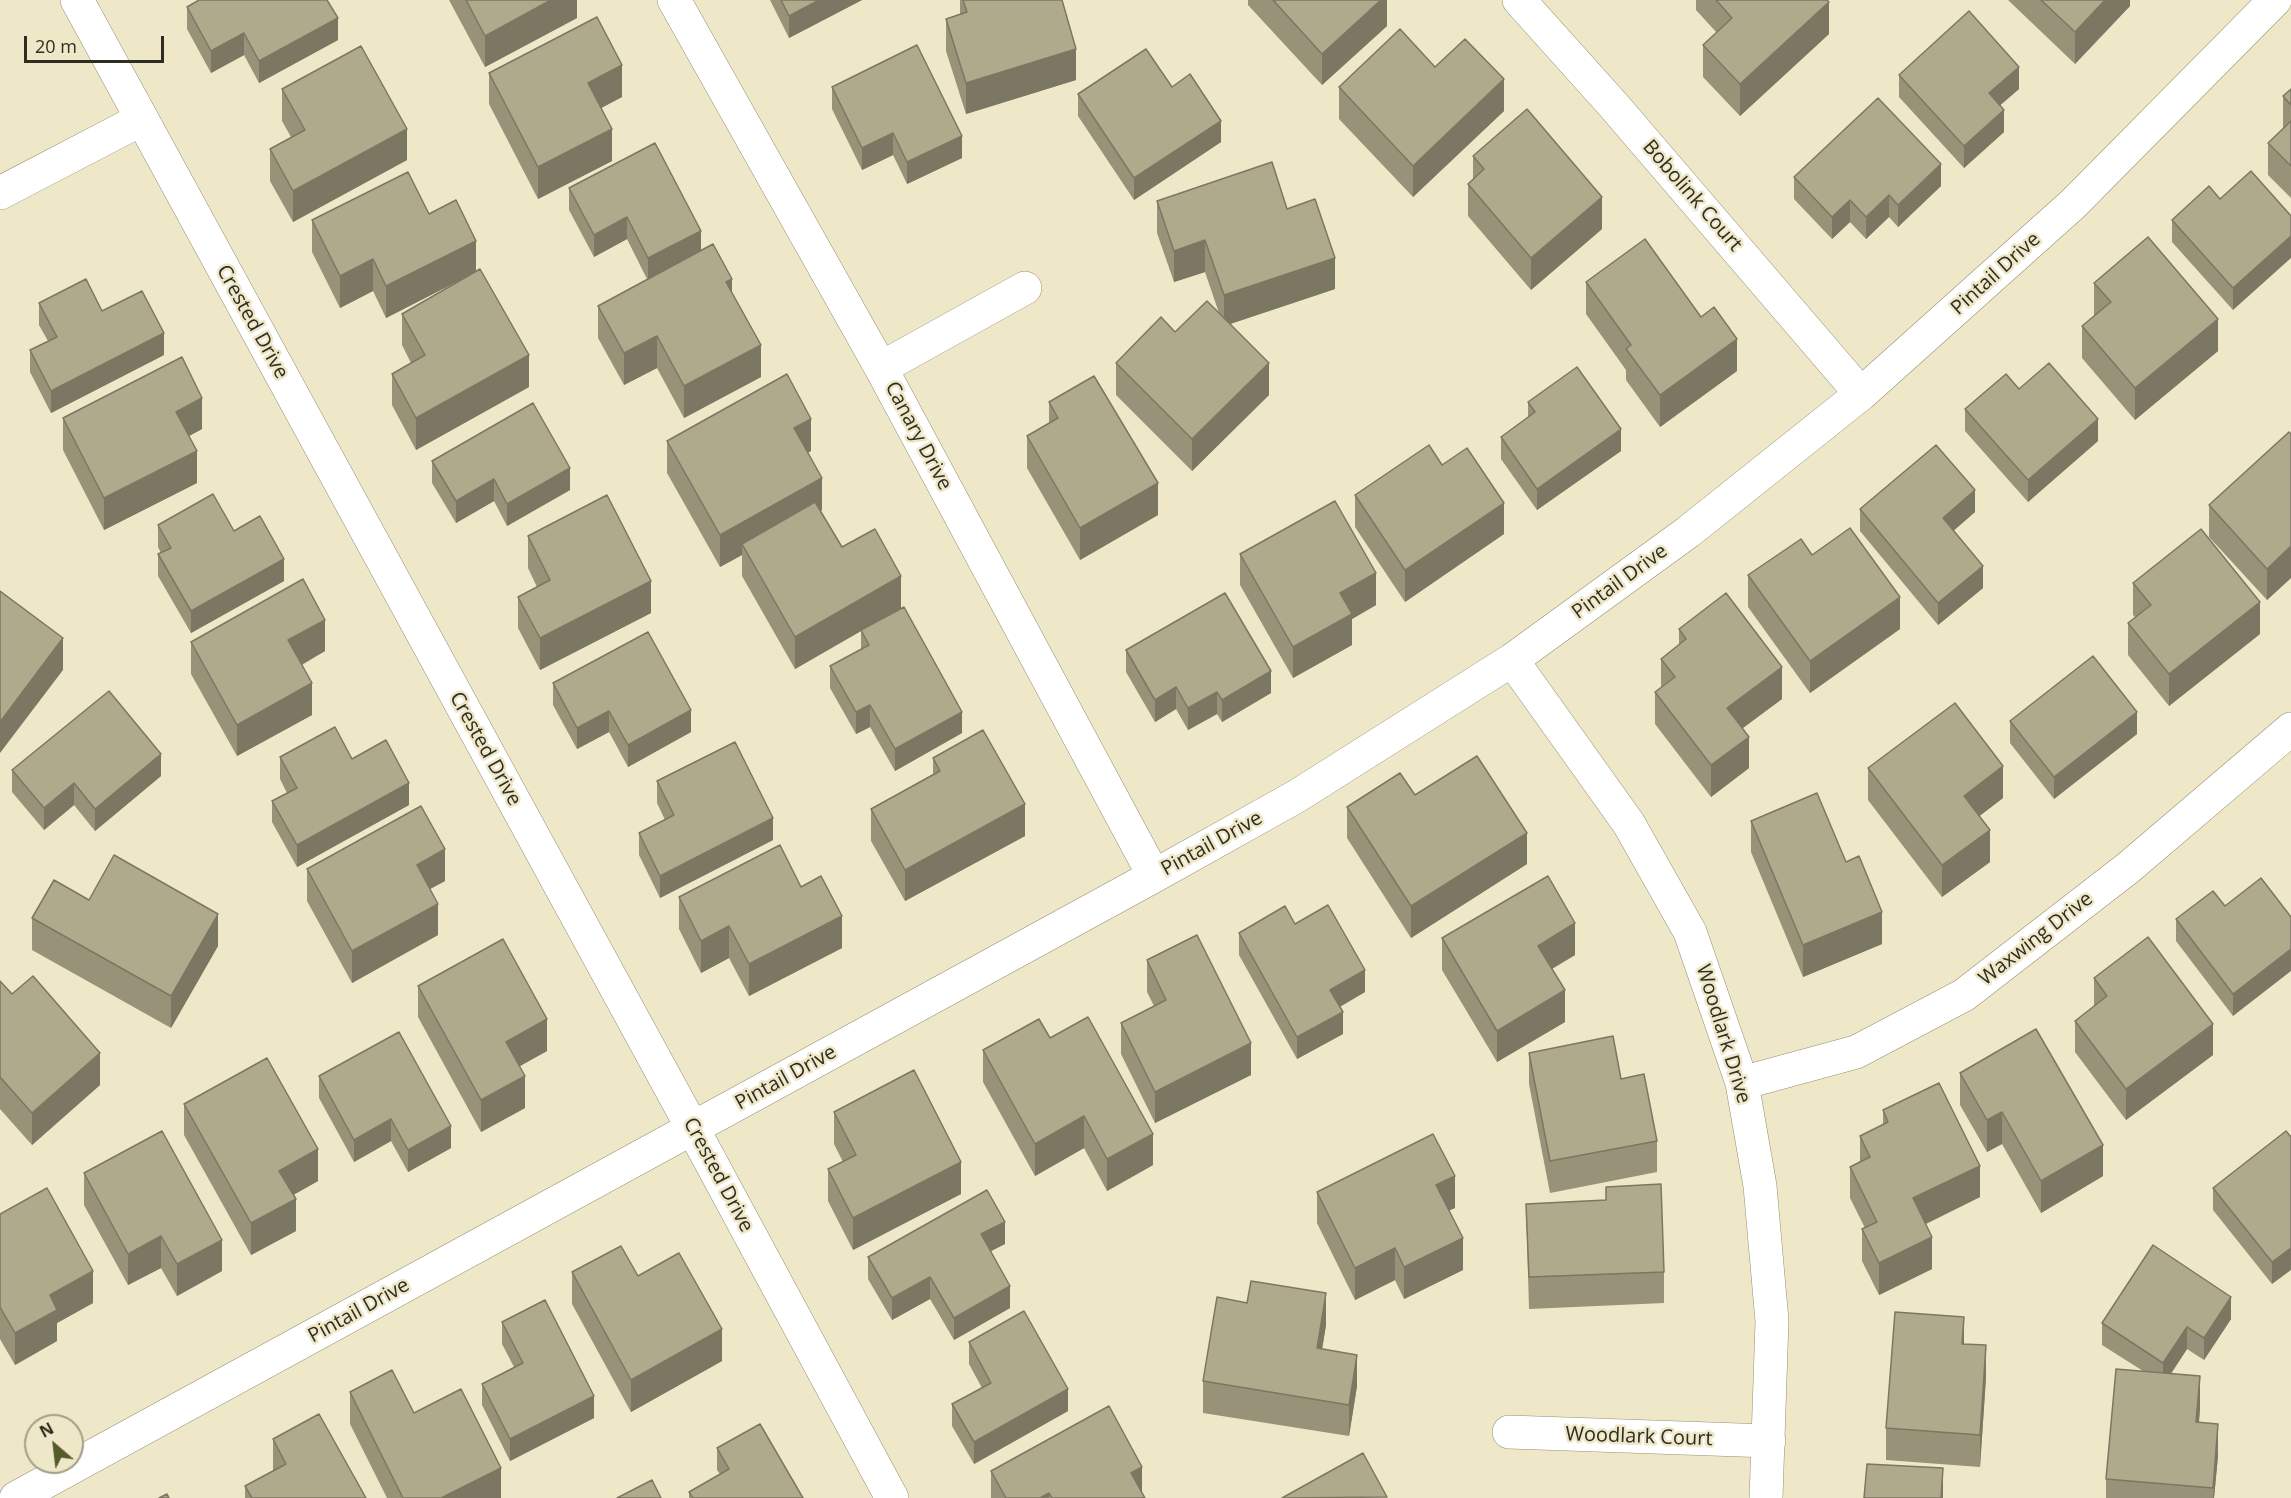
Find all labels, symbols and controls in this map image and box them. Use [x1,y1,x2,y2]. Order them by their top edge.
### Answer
scale bar [27,24,166,62]
text: 20 m [35,34,77,58]
street label: Bobolink Court [1637,135,1747,257]
street label: Pintail Drive [1946,228,2046,320]
street label: Crested Drive [211,261,293,383]
street label: Canary Drive [879,378,957,494]
street label: Pintail Drive [1568,539,1672,625]
street label: Crested Drive [444,688,526,810]
street label: Pintail Drive [1157,806,1267,882]
street label: Waxwing Drive [1974,887,2098,991]
street label: Woodlark Drive [1691,962,1755,1106]
street label: Pintail Drive [731,1040,841,1116]
street label: Crested Drive [678,1114,758,1236]
street label: Pintail Drive [304,1273,414,1349]
north arrow [24,1414,84,1474]
text: N [36,1417,57,1443]
street label: Woodlark Court [1565,1422,1713,1452]

